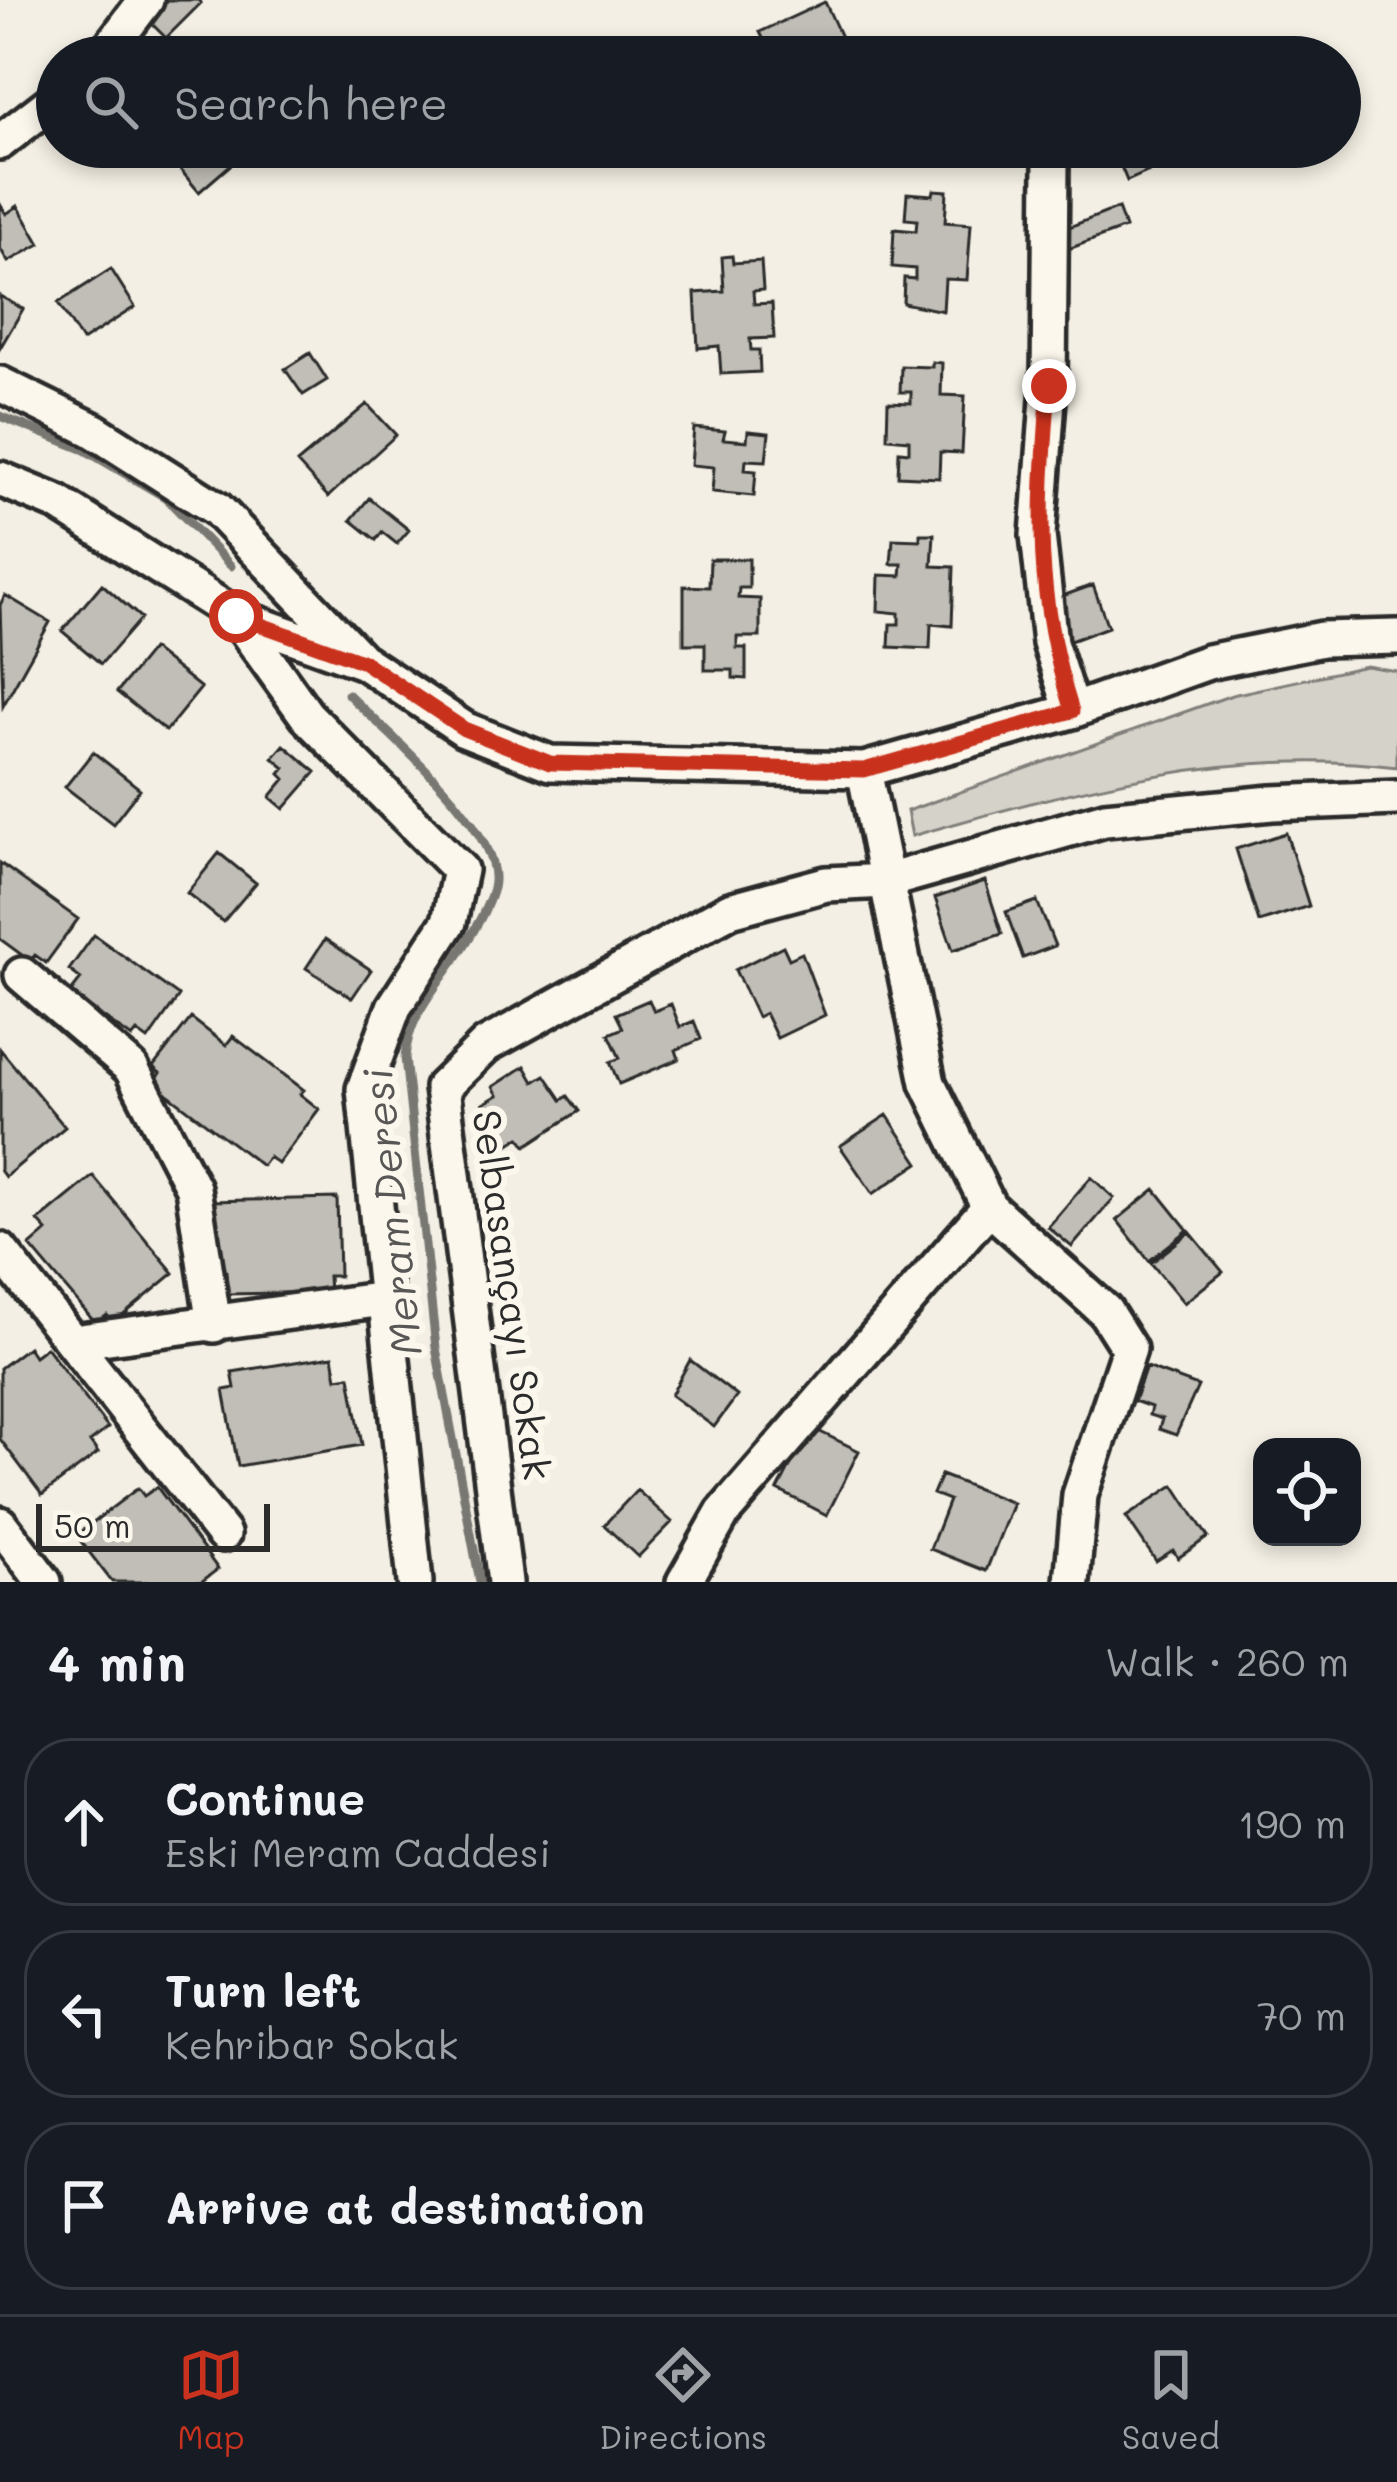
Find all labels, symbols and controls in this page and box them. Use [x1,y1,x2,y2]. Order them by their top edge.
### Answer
search box [36,36,1361,168]
icon: search [78,69,144,135]
text: Search here [174,73,448,131]
route end [1022,359,1076,413]
route start [209,589,263,643]
water label: Meram Deresi [348,1066,433,1359]
street label: Selbasançayı Sokak [462,1107,565,1483]
map controls [1253,1438,1361,1546]
button: locate [1253,1438,1361,1546]
scale bar [36,1498,270,1551]
text: 50 m [54,1503,130,1546]
text: 4 min [48,1627,186,1694]
text: Walk · 260 m [1105,1635,1349,1686]
text: Continue [165,1768,365,1826]
icon: ahead [51,1789,117,1855]
text: 190 m [1238,1797,1346,1848]
text: Eski Meram Caddesi [165,1826,551,1877]
text: Turn left [165,1960,361,2018]
icon: left [51,1981,117,2047]
text: 70 m [1257,1989,1346,2040]
text: Kehribar Sokak [165,2018,458,2069]
icon: arrive [51,2173,117,2239]
text: Arrive at destination [165,2177,645,2235]
tab: Map [177,2342,245,2457]
tab: Directions [599,2342,767,2457]
tab: Saved [1122,2342,1220,2457]

